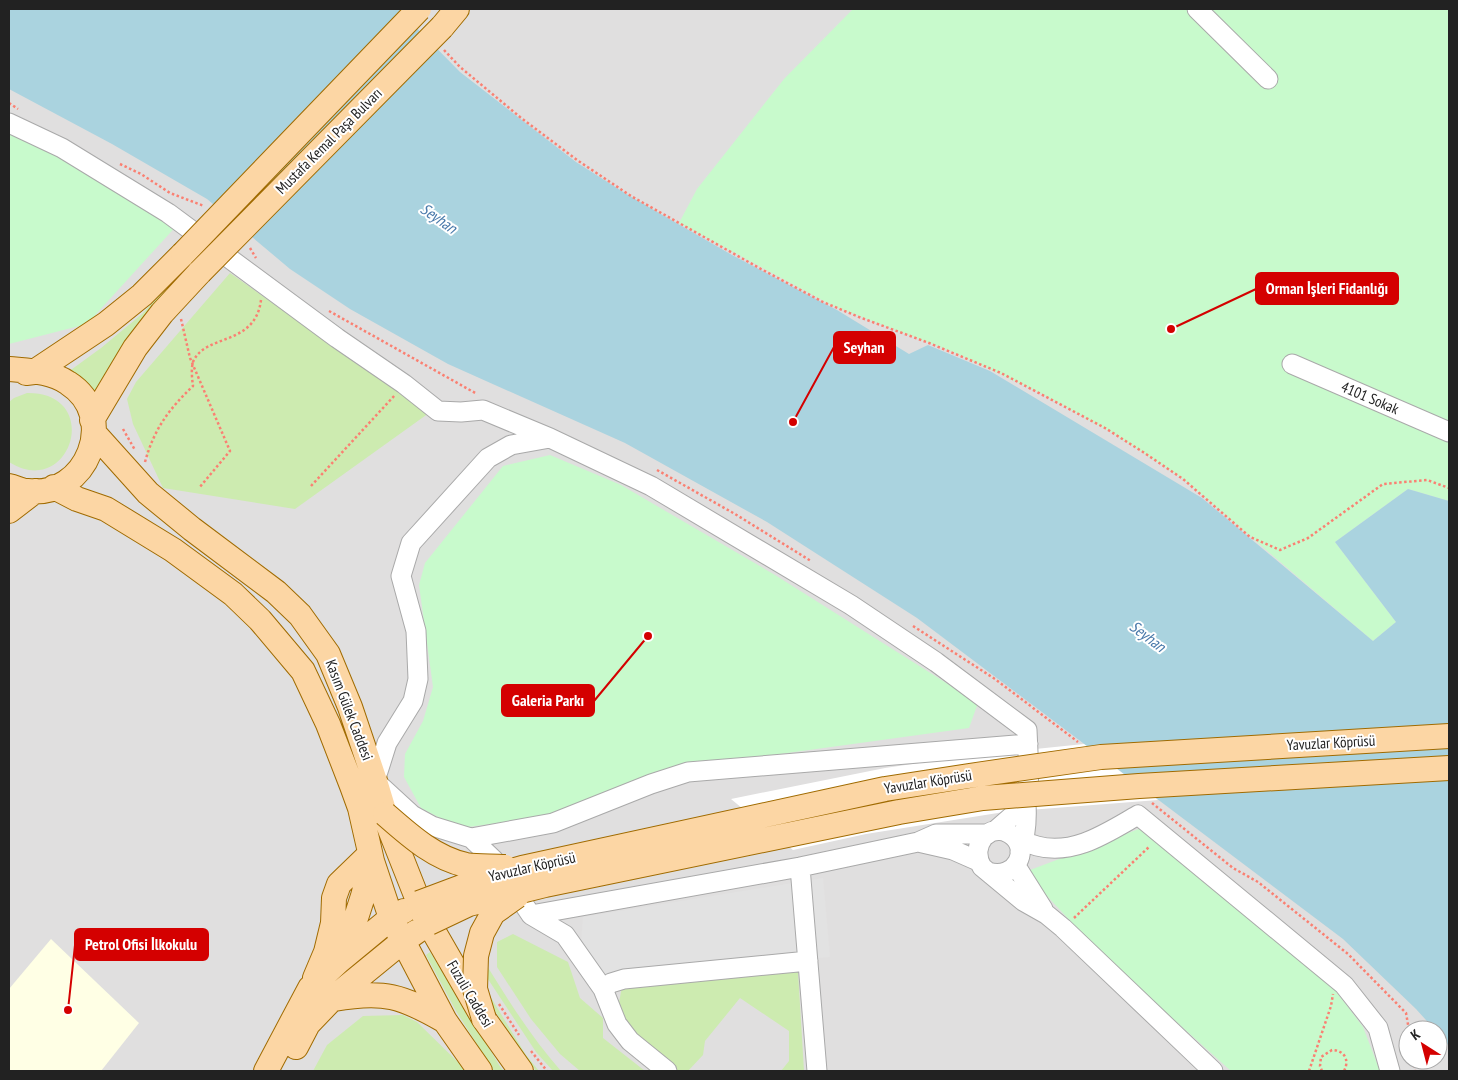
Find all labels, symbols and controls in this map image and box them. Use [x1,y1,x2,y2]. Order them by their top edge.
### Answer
street label: Mustafa Kemal Paşa Bulvarı [272,84,386,198]
water label: Seyhan [417,198,462,238]
callout: Orman İşleri Fidanlığı [1256,273,1398,304]
text: Orman İşleri Fidanlığı [1266,278,1388,298]
callout: Seyhan [834,332,895,363]
text: Seyhan [843,337,885,357]
street label: 4101 Sokak [1339,377,1402,418]
water label: Seyhan [1126,616,1171,657]
street label: Kasım Gülek Caddesi [321,657,377,763]
callout: Galeria Parkı [502,685,594,716]
text: Galeria Parkı [512,690,584,710]
street label: Yavuzlar Köprüsü [1286,731,1376,754]
street label: Yavuzlar Köprüsü [883,765,973,798]
street label: Yavuzlar Köprüsü [487,847,577,886]
callout: Petrol Ofisi İlkokulu [75,929,208,960]
text: Petrol Ofisi İlkokulu [85,934,197,954]
street label: Fuzuli Caddesi [443,957,498,1031]
north arrow [1398,1020,1448,1070]
text: K [1407,1025,1424,1044]

